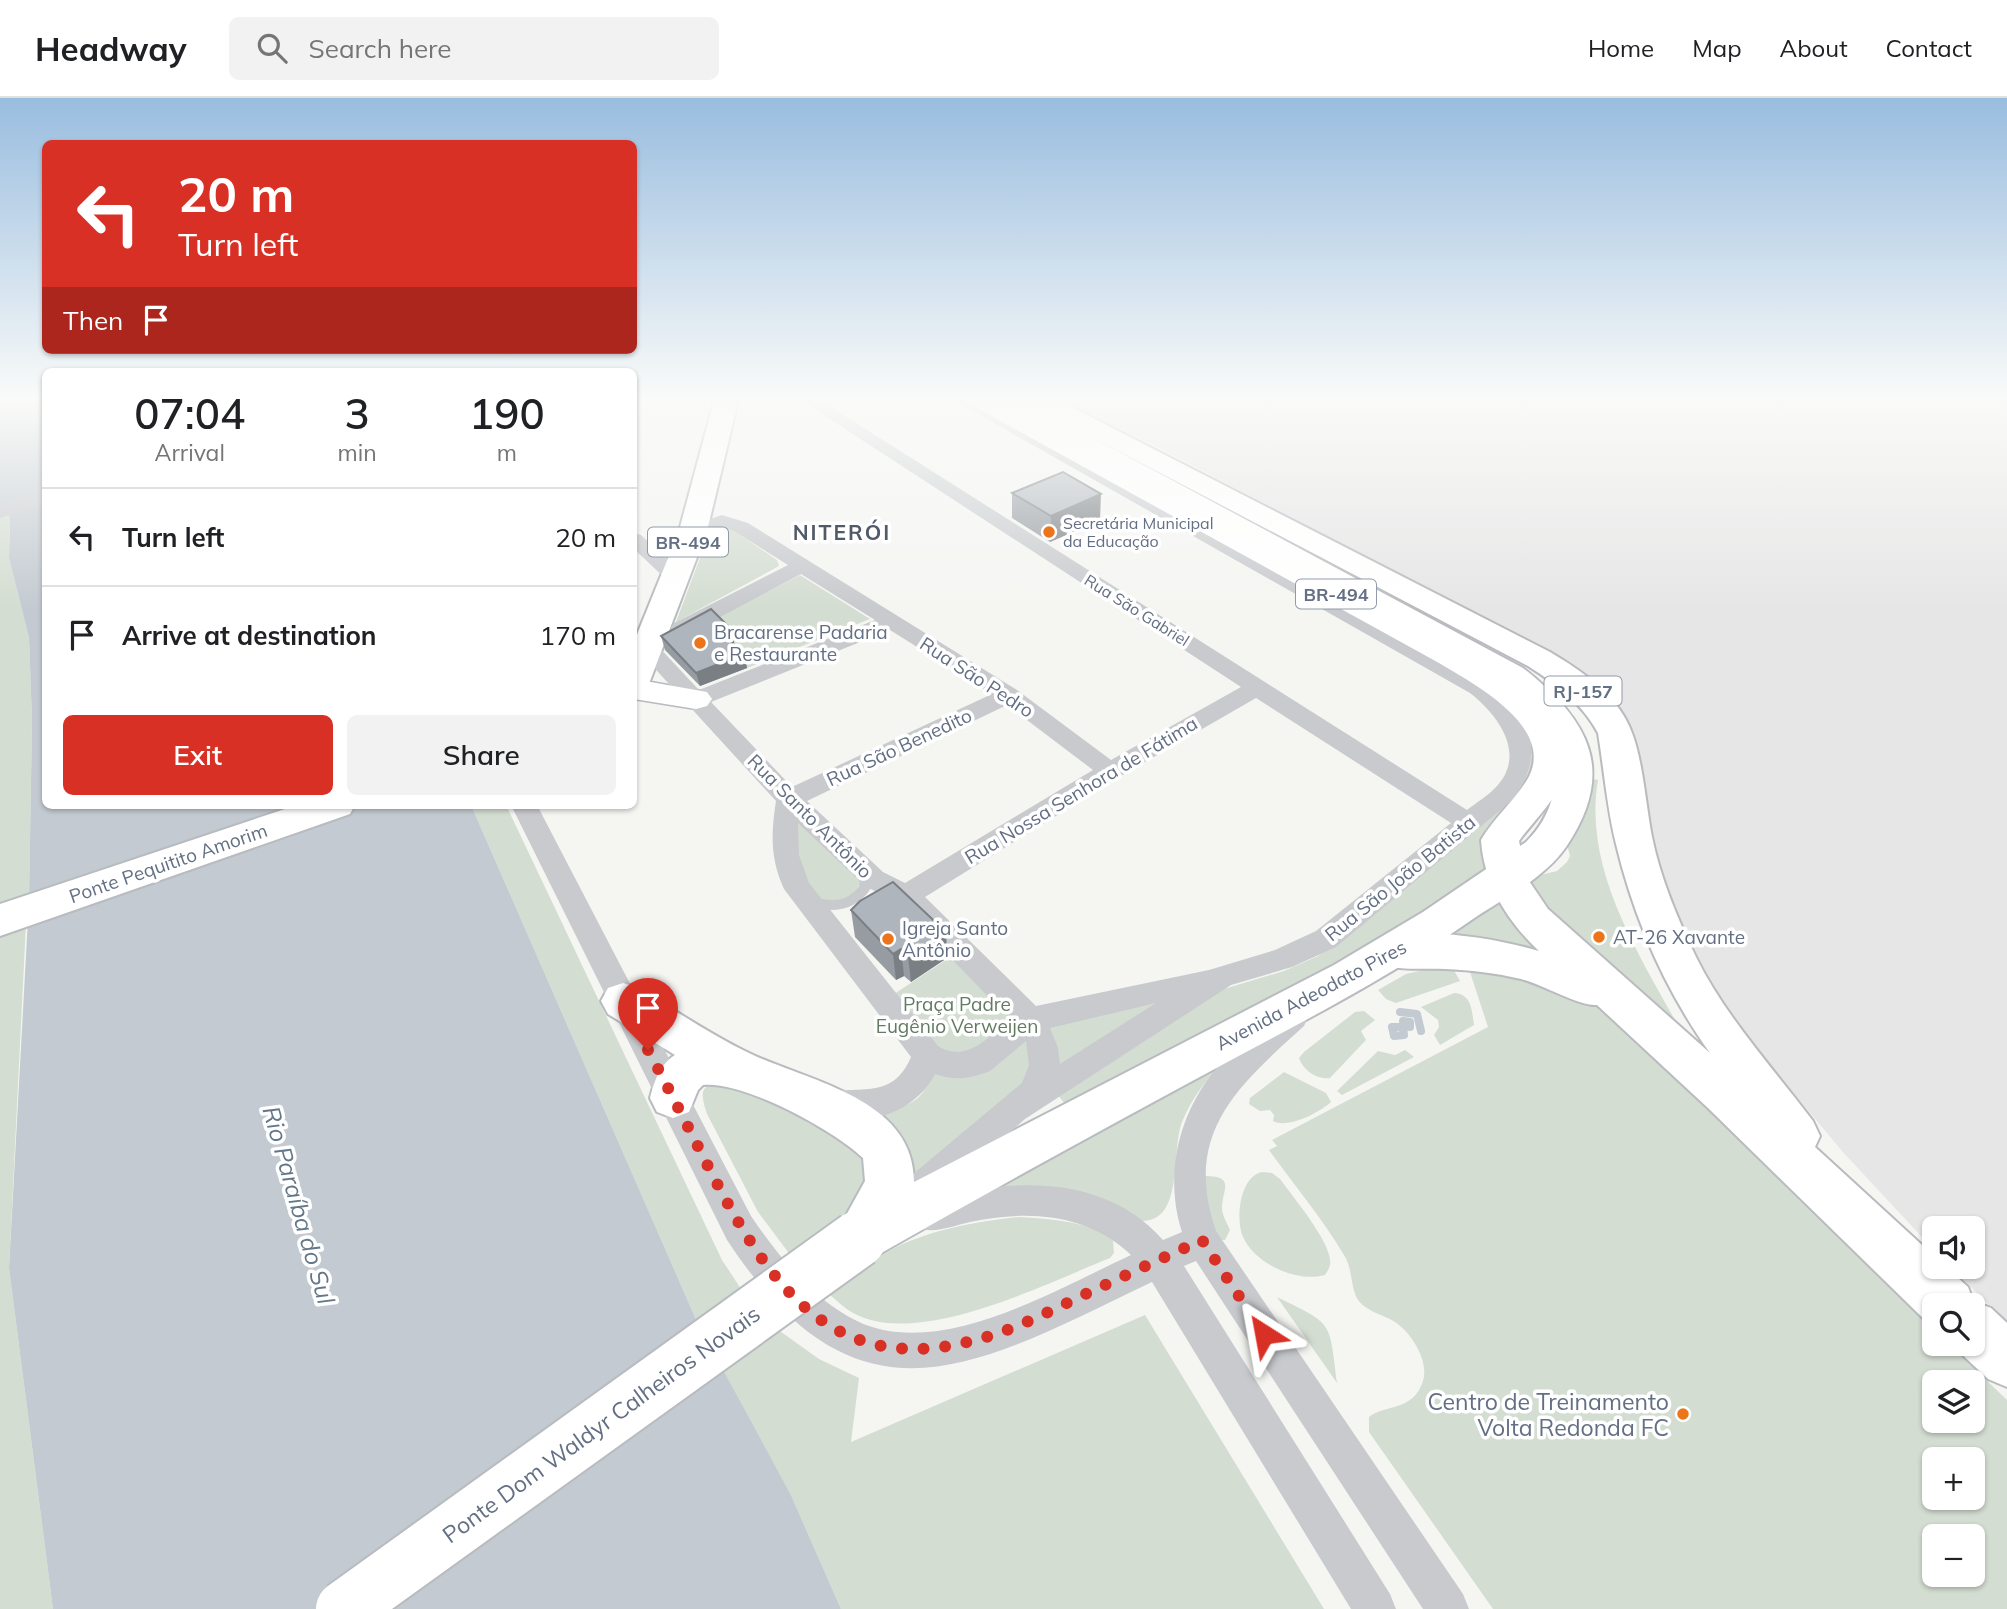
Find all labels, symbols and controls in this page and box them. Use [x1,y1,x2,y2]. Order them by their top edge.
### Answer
search box [229,17,719,80]
text: Headway [35,28,187,69]
icon: search [253,29,291,67]
text: Search here [309,32,451,65]
text: Home [1588,33,1654,63]
text: Map [1692,33,1742,63]
text: About [1780,33,1848,63]
text: Contact [1886,33,1972,63]
text: 20 m [178,163,294,224]
icon: left [63,168,154,259]
text: Turn left [178,224,298,264]
icon: arrive [137,301,175,339]
text: Then [63,304,123,337]
text: 07:04 [134,387,245,440]
text: 3 [344,387,370,440]
text: 190 [469,387,545,440]
text: Arrival [155,438,225,467]
text: min [337,438,377,467]
text: m [497,438,517,467]
place label: Secretária Municipal da Educação [1063,513,1213,551]
icon: left [63,518,101,556]
district label: NITERÓI [793,519,891,545]
text: Turn left [122,521,224,554]
text: 20 m [555,521,616,554]
marker: Secretária Municipal da Educação [1041,524,1057,540]
road number: BR-494 [648,528,728,556]
street label: Rua São Gabriel [1081,570,1193,650]
road number: BR-494 [1296,580,1376,608]
icon: arrive [63,616,101,654]
text: Arrive at destination [122,619,377,652]
text: 170 m [540,619,616,652]
place label: Bracarense Padaria e Restaurante [714,620,888,666]
street label: Rua São Pedro [916,631,1038,723]
marker: Bracarense Padaria e Restaurante [692,635,708,651]
road number: RJ-157 [1544,676,1622,706]
street label: Rua São Benedito [823,703,975,791]
street label: Rua Nossa Senhora de Fátima [960,711,1202,869]
button: Exit [63,715,333,795]
button: Share [347,715,616,795]
street label: Rua Santo Antônio [743,749,877,883]
street label: Rua São João Batista [1320,810,1480,946]
street label: Ponte Pequitito Amorim [66,818,270,908]
place label: Igreja Santo Antônio [902,916,1008,962]
place label: AT-26 Xavante [1613,925,1745,949]
marker: AT-26 Xavante [1591,929,1607,945]
marker: Igreja Santo Antônio [880,931,896,947]
street label: Avenida Adeodato Pires [1212,935,1410,1055]
pin [618,978,678,1050]
icon: arrive [629,989,667,1027]
park label: Praça Padre Eugênio Verweijen [876,992,1038,1038]
water label: Rio Paraíba do Sul [256,1103,342,1308]
map controls [1922,1216,1985,1587]
button: sound [1922,1216,1985,1279]
button: search [1922,1293,1985,1356]
position arrow [1227,1297,1301,1371]
street label: Ponte Dom Waldyr Calheiros Novais [437,1299,765,1549]
button: layers [1922,1370,1985,1433]
place label: Centro de Treinamento Volta Redonda FC [1428,1387,1669,1442]
marker: Centro de Treinamento Volta Redonda FC [1675,1406,1691,1422]
button: + [1922,1447,1985,1510]
button: − [1922,1524,1985,1587]

